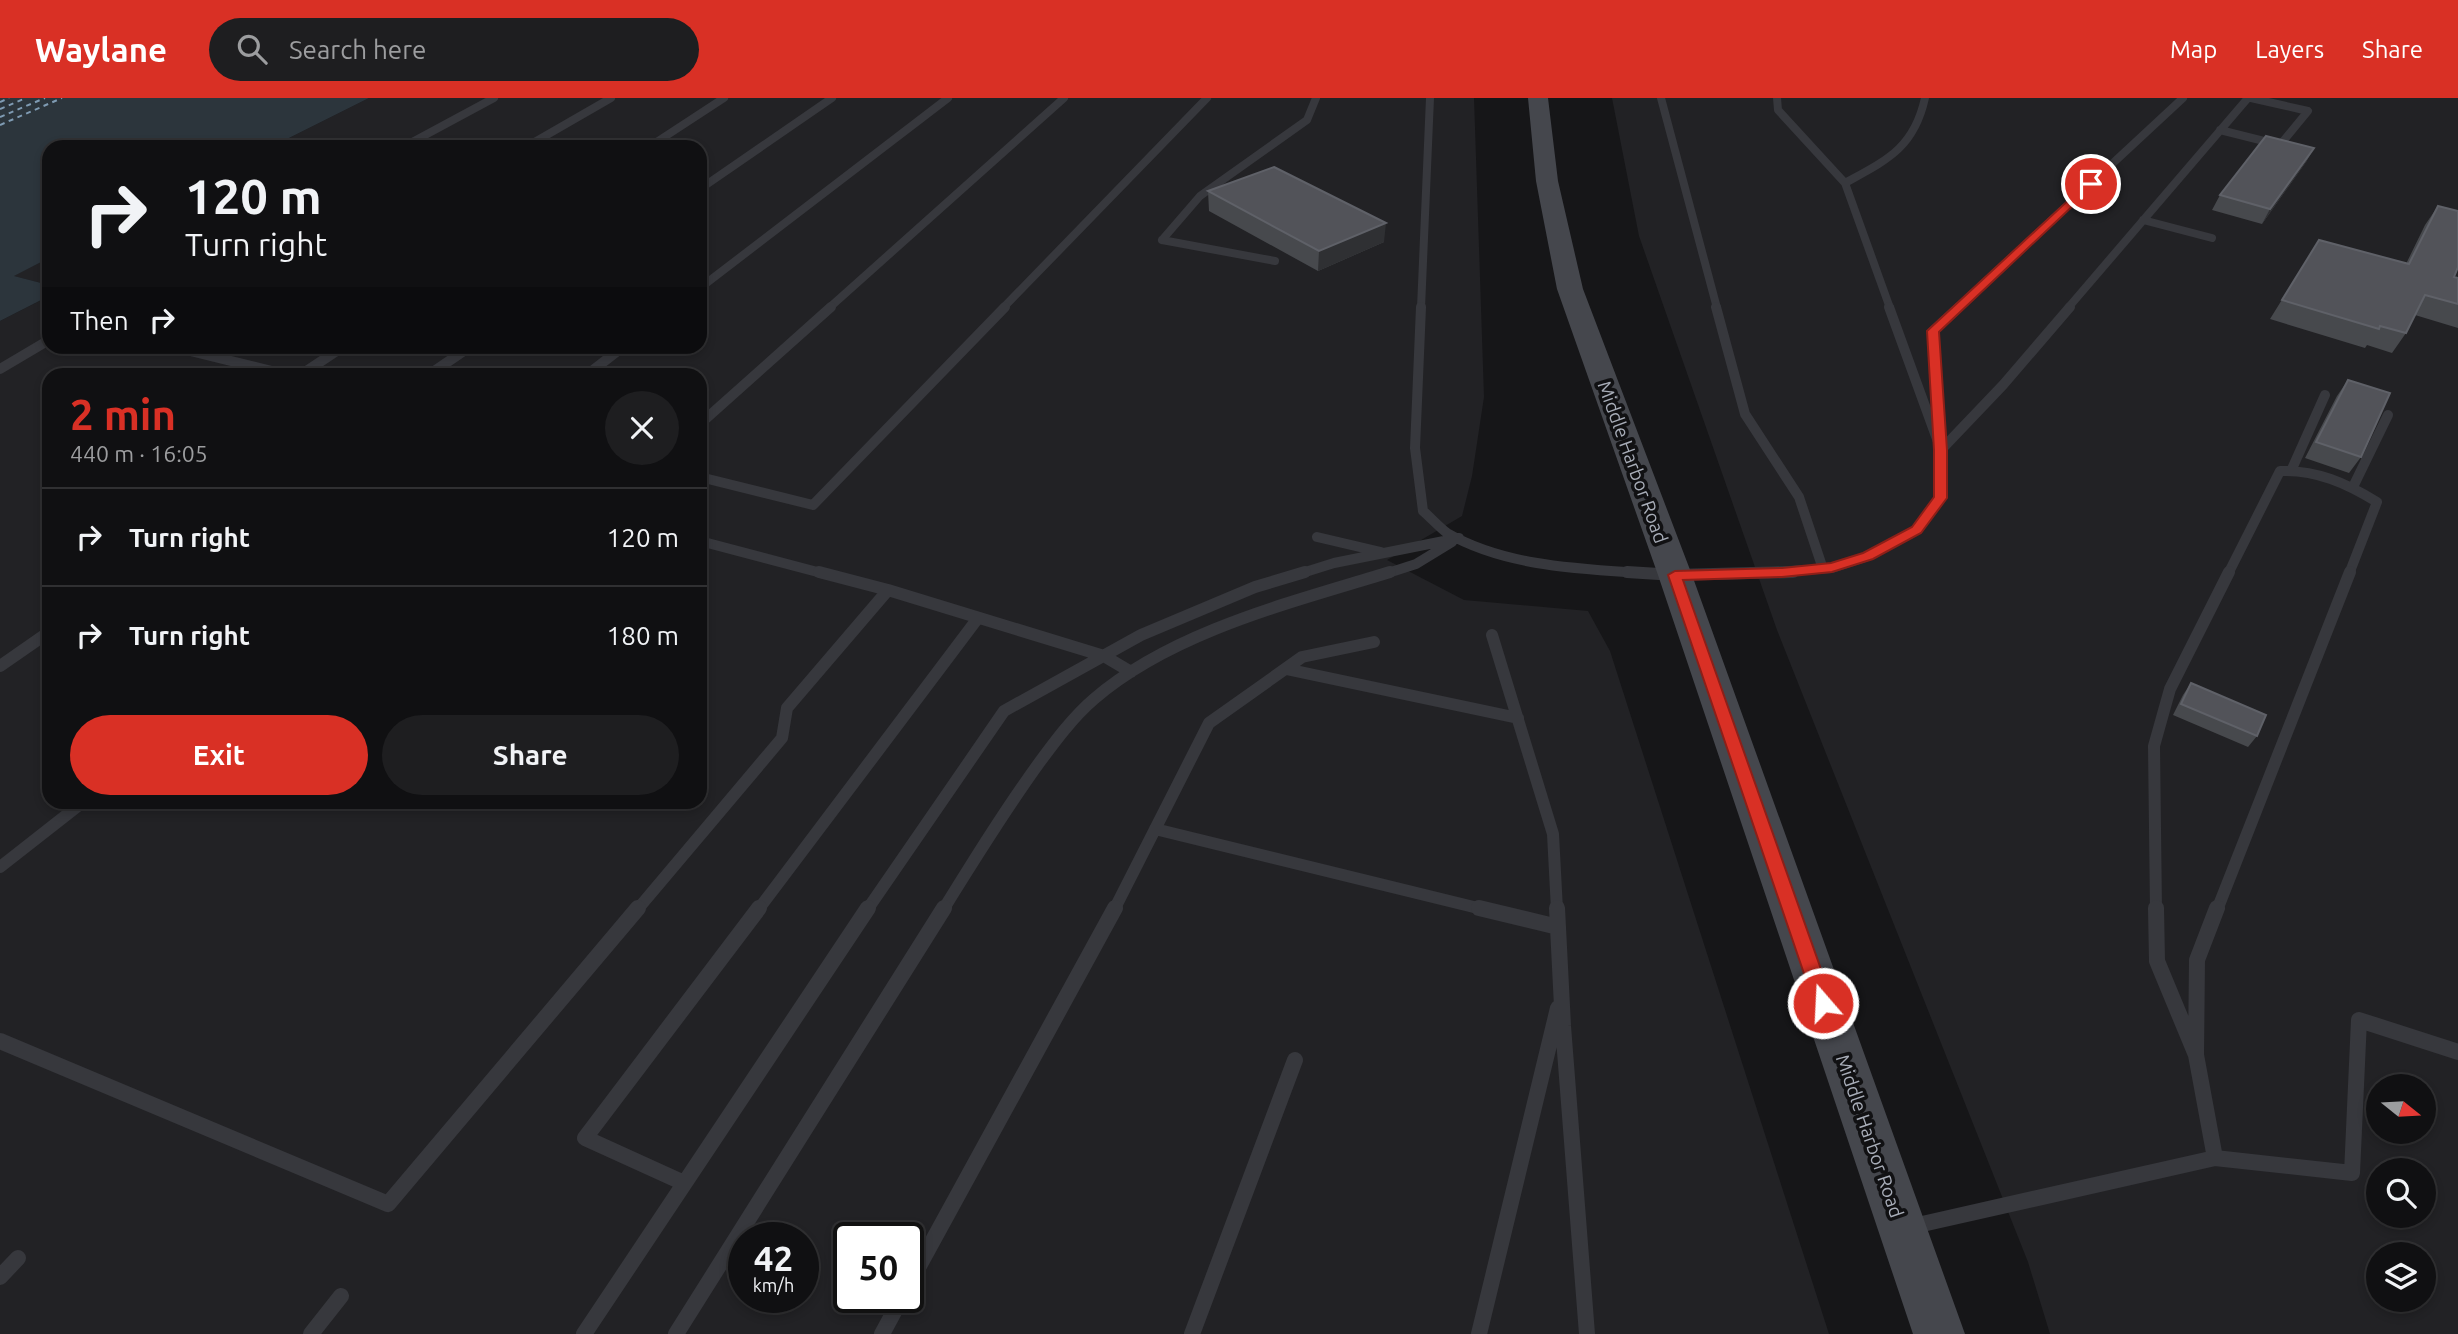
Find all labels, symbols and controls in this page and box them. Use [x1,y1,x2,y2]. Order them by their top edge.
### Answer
search box [209,18,699,81]
icon: search [233,30,271,68]
text: Waylane [35,31,167,68]
text: Search here [289,35,426,64]
text: Map [2170,36,2217,63]
text: Layers [2255,36,2324,63]
text: Share [2362,36,2423,63]
pin [2061,154,2121,214]
icon: arrive [2072,165,2110,203]
icon: right [70,168,161,259]
text: 120 m [185,168,322,223]
text: Turn right [185,226,327,262]
icon: right [143,301,181,339]
text: Then [70,306,129,335]
street label: Middle Harbor Road [1593,378,1673,546]
text: 2 min [70,391,176,438]
button: close [605,391,679,465]
text: 440 m · 16:05 [70,441,208,466]
icon: right [70,518,108,556]
text: Turn right [129,523,250,552]
text: 120 m [607,523,679,552]
icon: right [70,616,108,654]
text: Turn right [129,621,250,650]
text: 180 m [607,621,679,650]
button: Exit [70,715,368,795]
button: Share [382,715,679,795]
position arrow [1786,966,1860,1040]
street label: Middle Harbor Road [1832,1052,1908,1220]
north arrow [2366,1074,2436,1144]
map controls [2366,1074,2436,1312]
button: search [2366,1158,2436,1228]
speed limit sign: 50 [833,1222,924,1313]
text: 42 [754,1238,793,1278]
button: layers [2366,1242,2436,1312]
text: km/h [753,1275,794,1295]

